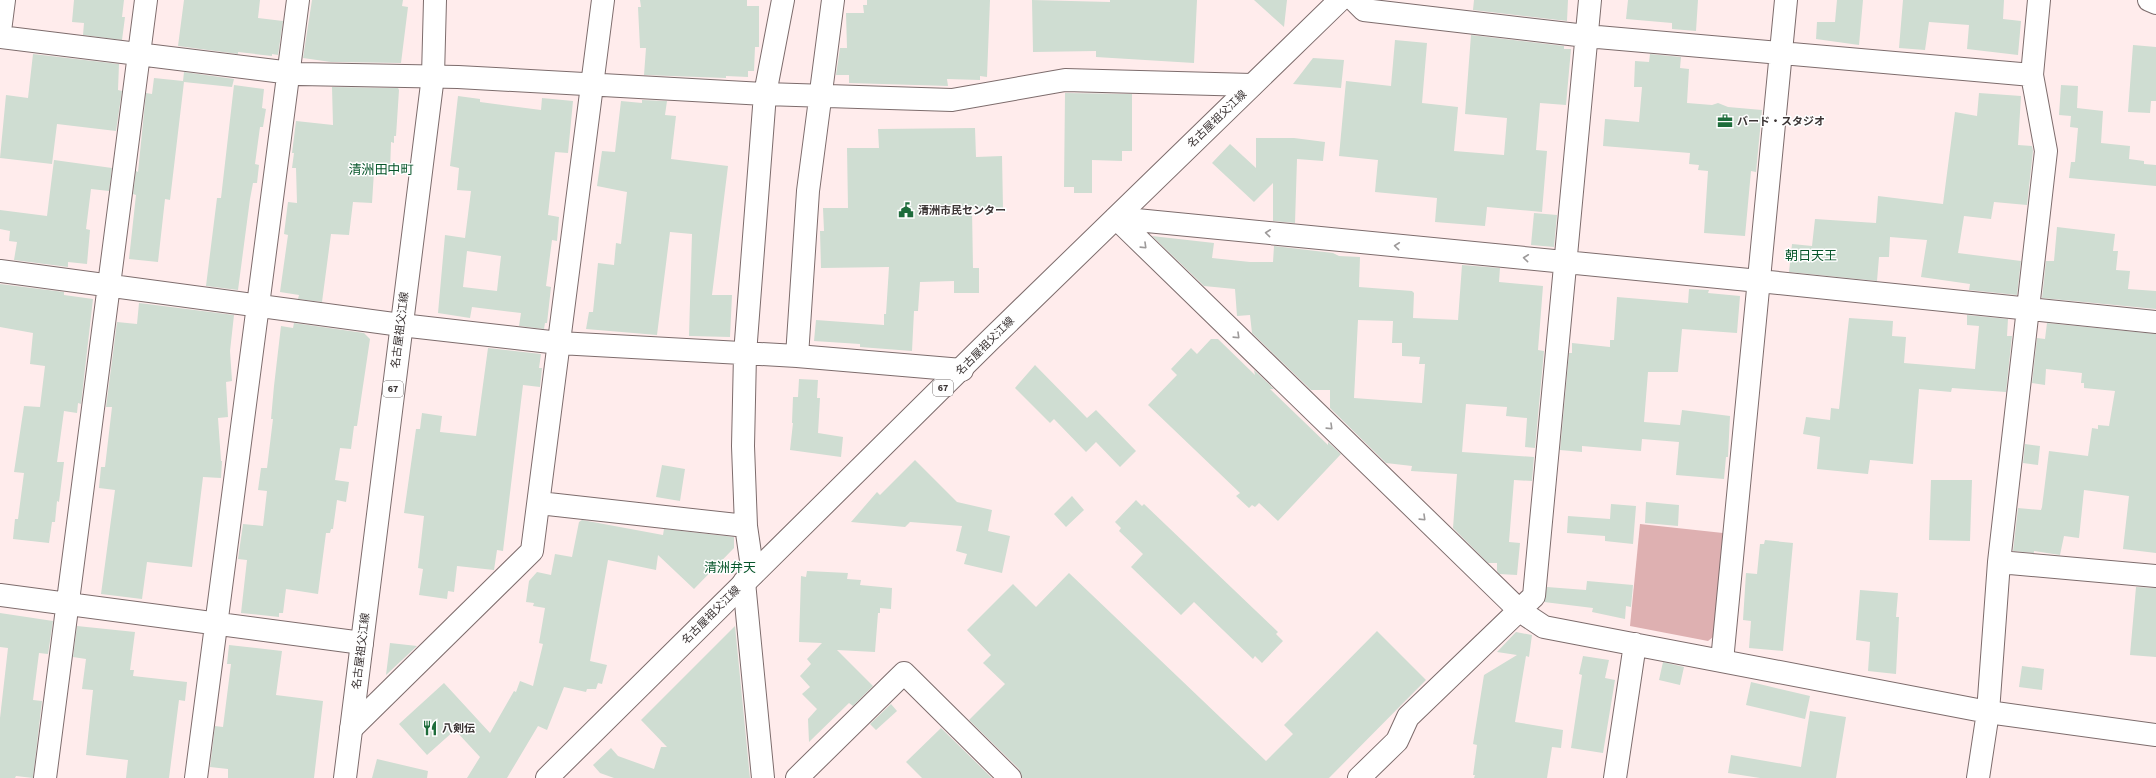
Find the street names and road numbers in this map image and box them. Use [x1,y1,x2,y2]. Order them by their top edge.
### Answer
street label: 名古屋祖父江線 [1184,87,1250,151]
street label: 名古屋祖父江線 [388,291,412,369]
street label: 名古屋祖父江線 [952,313,1018,379]
road number: 67 [933,380,953,396]
road number: 67 [383,381,403,397]
street label: 名古屋祖父江線 [678,582,744,648]
street label: 名古屋祖父江線 [349,612,373,690]

